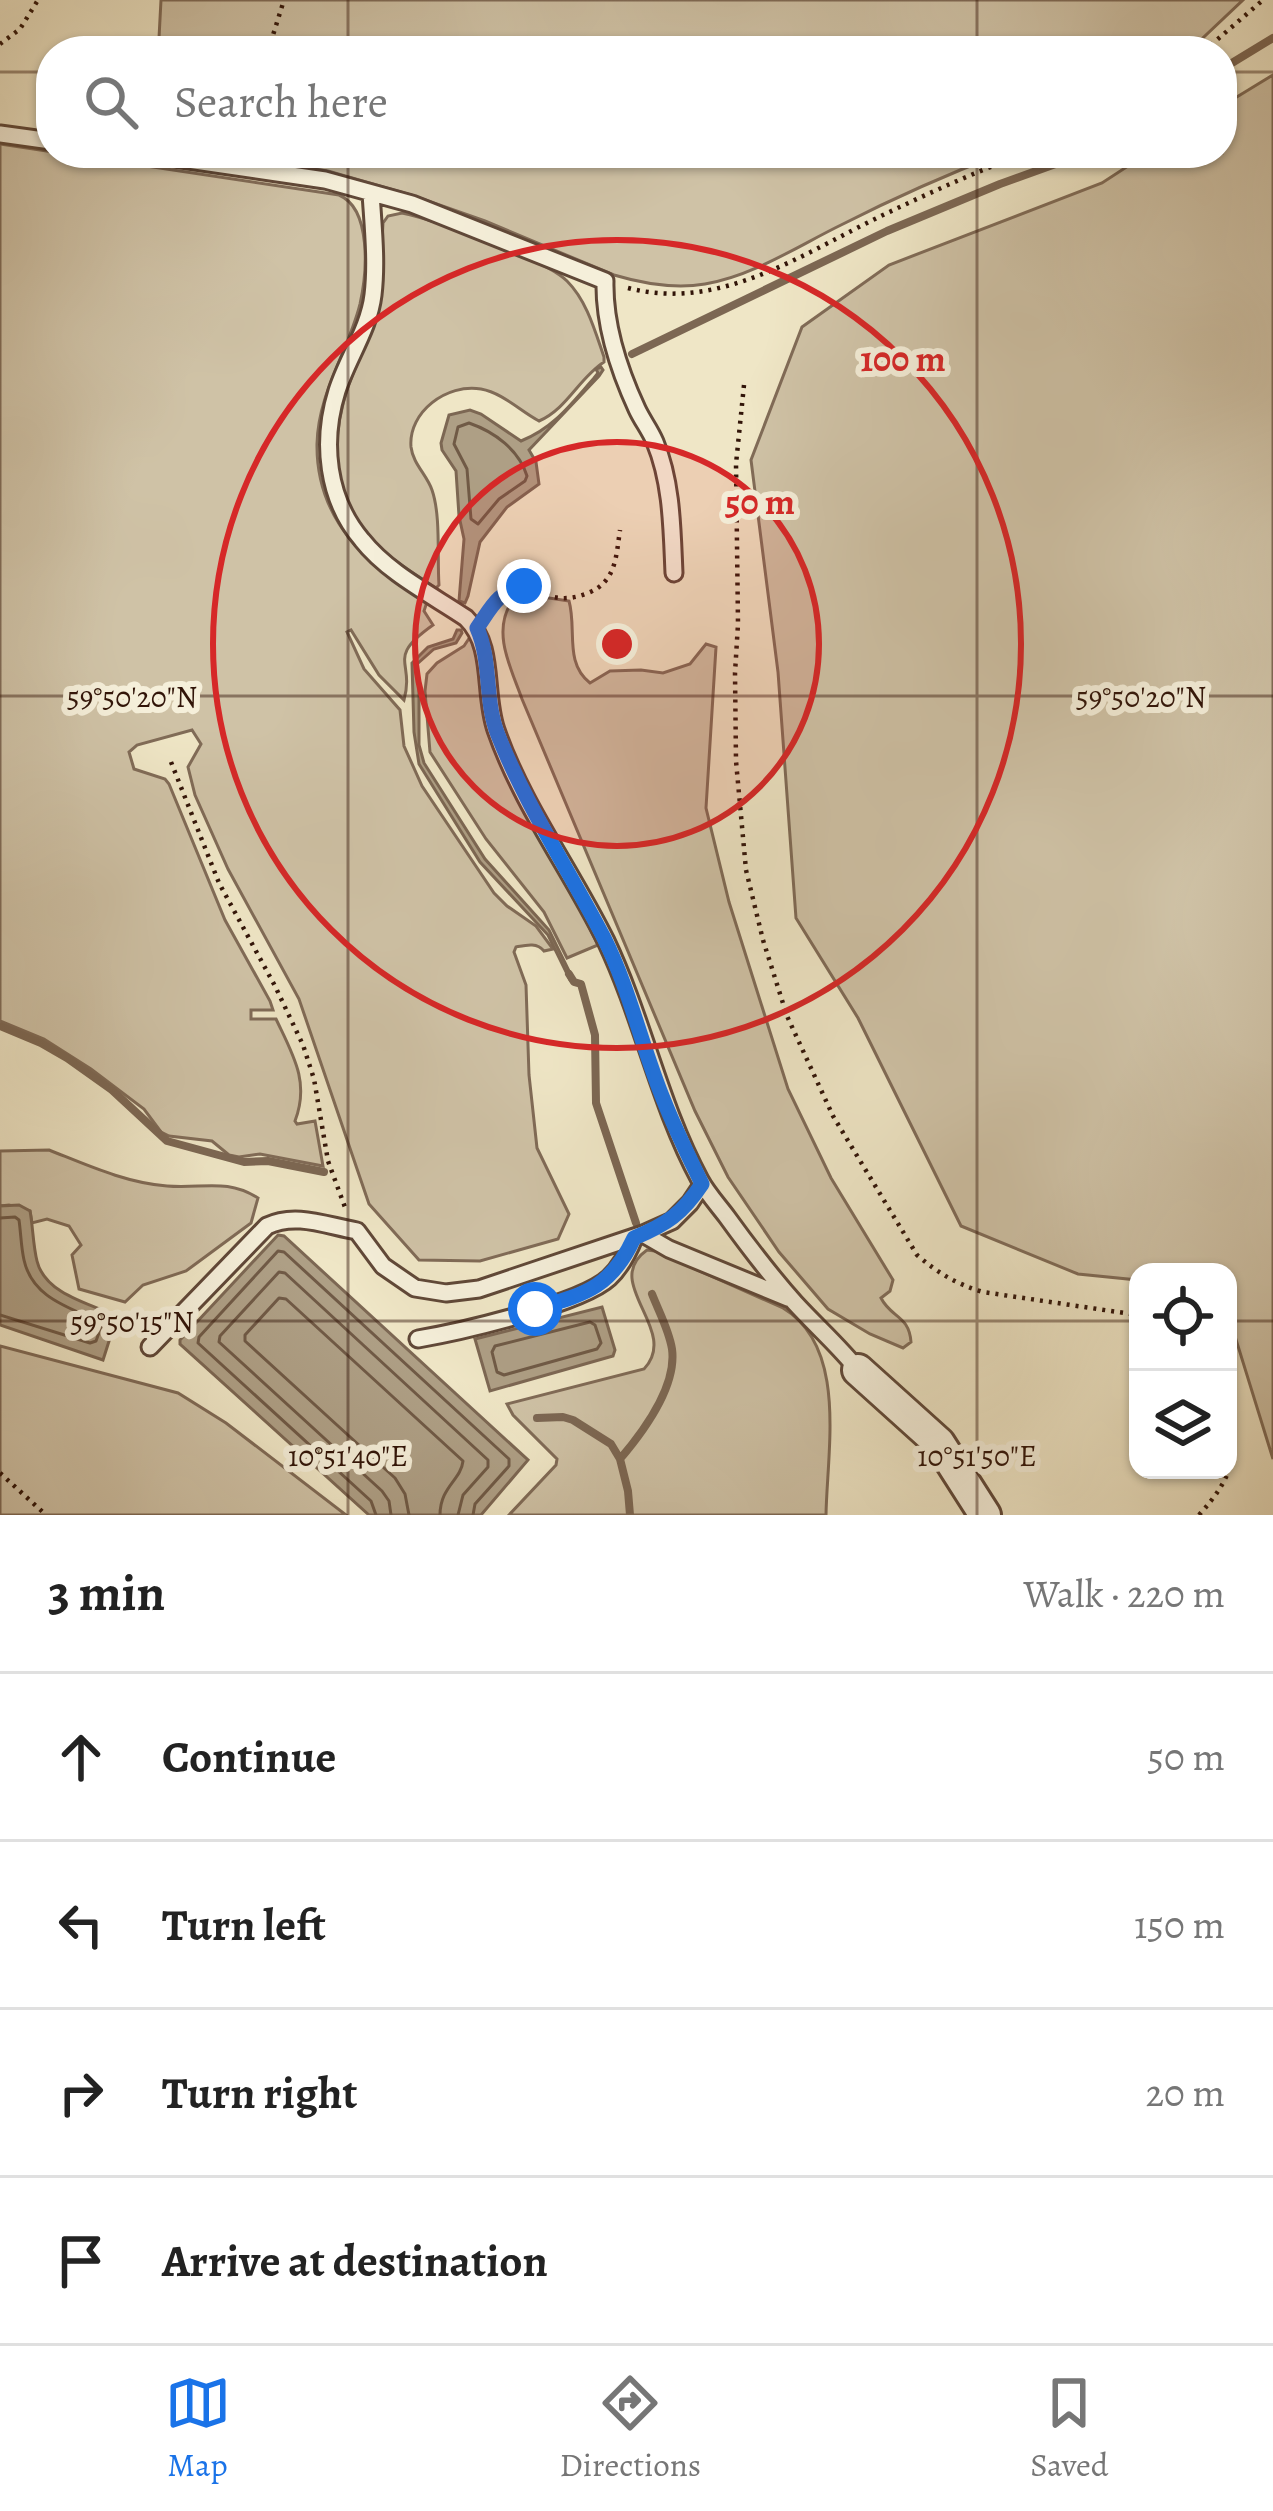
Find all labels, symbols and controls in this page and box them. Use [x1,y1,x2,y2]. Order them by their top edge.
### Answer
search box [36,36,1237,168]
icon: search [78,69,144,135]
text: Search here [174,71,388,133]
text: 100 m [860,334,946,383]
text: 50 m [725,477,795,526]
route end [497,559,551,613]
centre of rings [596,623,638,665]
text: 59°50'20"N [67,677,197,717]
text: 59°50'20"N [1076,677,1206,717]
map controls [1129,1263,1237,1479]
button: locate [1129,1263,1237,1371]
route start [508,1282,562,1336]
text: 59°50'15"N [70,1302,194,1342]
button: layers [1129,1371,1237,1479]
text: 10°51'40"E [288,1436,408,1476]
text: 10°51'50"E [917,1436,1037,1476]
text: 3 min [48,1558,165,1628]
text: Walk · 220 m [1024,1567,1225,1620]
icon: ahead [48,1724,114,1790]
text: Continue [162,1726,336,1788]
text: 50 m [1147,1730,1225,1783]
icon: left [48,1892,114,1958]
text: Turn left [162,1894,326,1956]
text: 150 m [1134,1898,1225,1951]
icon: right [48,2060,114,2126]
text: Turn right [162,2062,357,2124]
text: 20 m [1146,2066,1225,2119]
icon: arrive [48,2228,114,2294]
text: Arrive at destination [162,2230,548,2292]
tab: Map [165,2370,231,2487]
tab: Directions [560,2370,701,2487]
tab: Saved [1030,2370,1108,2487]

